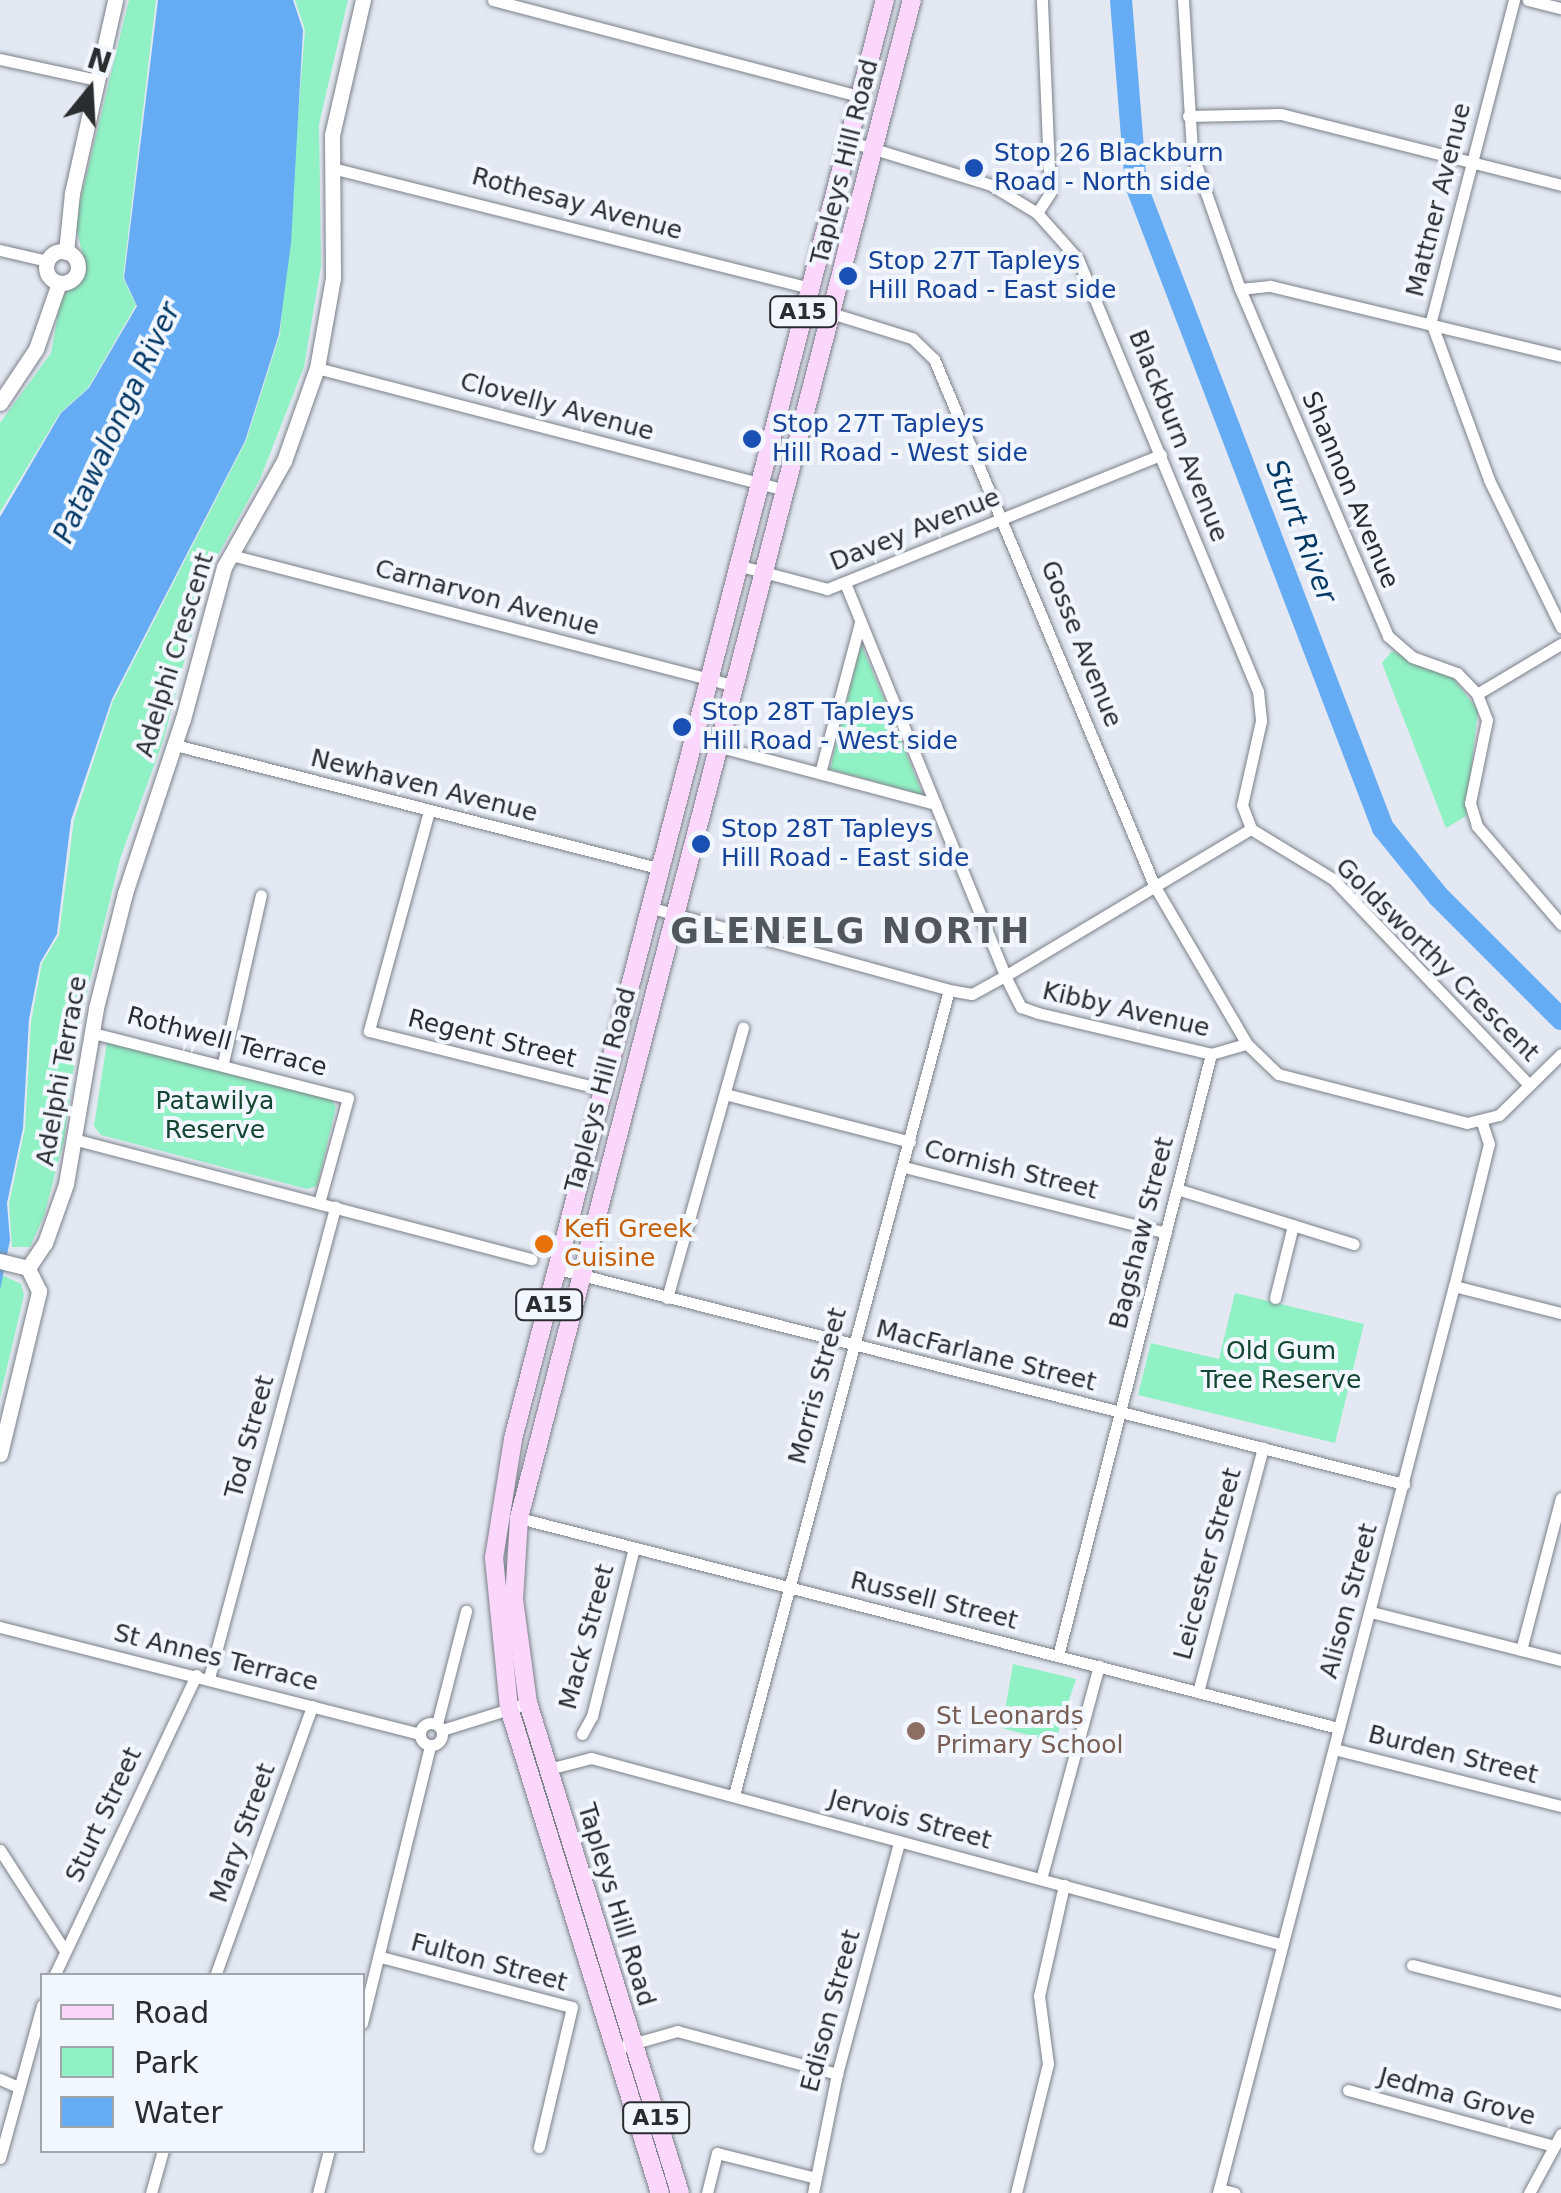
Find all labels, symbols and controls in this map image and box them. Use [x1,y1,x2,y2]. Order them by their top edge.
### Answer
north arrow [40,40,140,140]
text: N [83,42,116,80]
street label: Tapleys Hill Road [805,56,885,268]
street label: Mattner Avenue [1400,100,1478,300]
place label: Stop 26 Blackburn Road - North side [994,139,1224,198]
marker: Stop 26 Blackburn Road - North side [963,157,985,179]
street label: Rothesay Avenue [469,161,685,247]
place label: Stop 27T Tapleys Hill Road - East side [868,247,1116,306]
marker: Stop 27T Tapleys Hill Road - East side [837,265,859,287]
road number: A15 [768,295,838,329]
water label: Patawalonga River [47,298,187,548]
street label: Blackburn Avenue [1122,326,1234,546]
street label: Clovelly Avenue [457,367,657,447]
street label: Shannon Avenue [1295,387,1405,593]
place label: Stop 27T Tapleys Hill Road - West side [772,410,1028,469]
marker: Stop 27T Tapleys Hill Road - West side [741,428,763,450]
water label: Sturt River [1258,455,1344,607]
street label: Davey Avenue [826,482,1004,578]
street label: Adelphi Crescent [130,549,220,761]
street label: Carnarvon Avenue [372,554,602,642]
street label: Gosse Avenue [1034,556,1128,732]
place label: Stop 28T Tapleys Hill Road - West side [702,698,958,757]
marker: Stop 28T Tapleys Hill Road - West side [671,716,693,738]
street label: Newhaven Avenue [308,743,540,829]
place label: Stop 28T Tapleys Hill Road - East side [721,815,969,874]
marker: Stop 28T Tapleys Hill Road - East side [690,833,712,855]
street label: Goldsworthy Crescent [1329,852,1545,1068]
district label: GLENELG NORTH [670,910,1032,952]
street label: Adelphi Terrace [31,974,93,1168]
street label: Kibby Avenue [1039,976,1213,1044]
street label: Tapleys Hill Road [559,984,643,1196]
street label: Rothwell Terrace [124,1001,330,1083]
street label: Regent Street [405,1004,579,1074]
park label: Patawilya Reserve [156,1087,274,1146]
street label: Cornish Street [921,1134,1101,1206]
street label: Bagshaw Street [1104,1134,1180,1332]
place label: Kefi Greek Cuisine [564,1215,693,1274]
marker: Kefi Greek Cuisine [533,1233,555,1255]
road number: A15 [514,1288,584,1322]
street label: Morris Street [783,1304,853,1468]
street label: MacFarlane Street [873,1314,1099,1398]
park label: Old Gum Tree Reserve [1201,1337,1361,1396]
street label: Tod Street [219,1372,281,1502]
street label: Leicester Street [1168,1465,1248,1663]
street label: Alison Street [1314,1520,1384,1682]
street label: Mack Street [553,1561,621,1713]
street label: Russell Street [847,1566,1021,1636]
street label: St Annes Terrace [111,1618,321,1698]
place label: St Leonards Primary School [936,1702,1124,1761]
street label: Burden Street [1365,1719,1541,1791]
marker: St Leonards Primary School [905,1720,927,1742]
street label: Sturt Street [60,1743,148,1887]
street label: Mary Street [204,1759,282,1907]
street label: Jervois Street [825,1784,995,1856]
street label: Tapleys Hill Road [571,1800,661,2010]
street label: Edison Street [795,1927,867,2095]
street label: Fulton Street [408,1928,570,1998]
legend [40,1973,365,2153]
text: Road [134,1995,209,2030]
text: Park [134,2045,199,2080]
street label: Jedma Grove [1375,2062,1539,2132]
text: Water [134,2095,223,2130]
road number: A15 [621,2101,691,2135]

